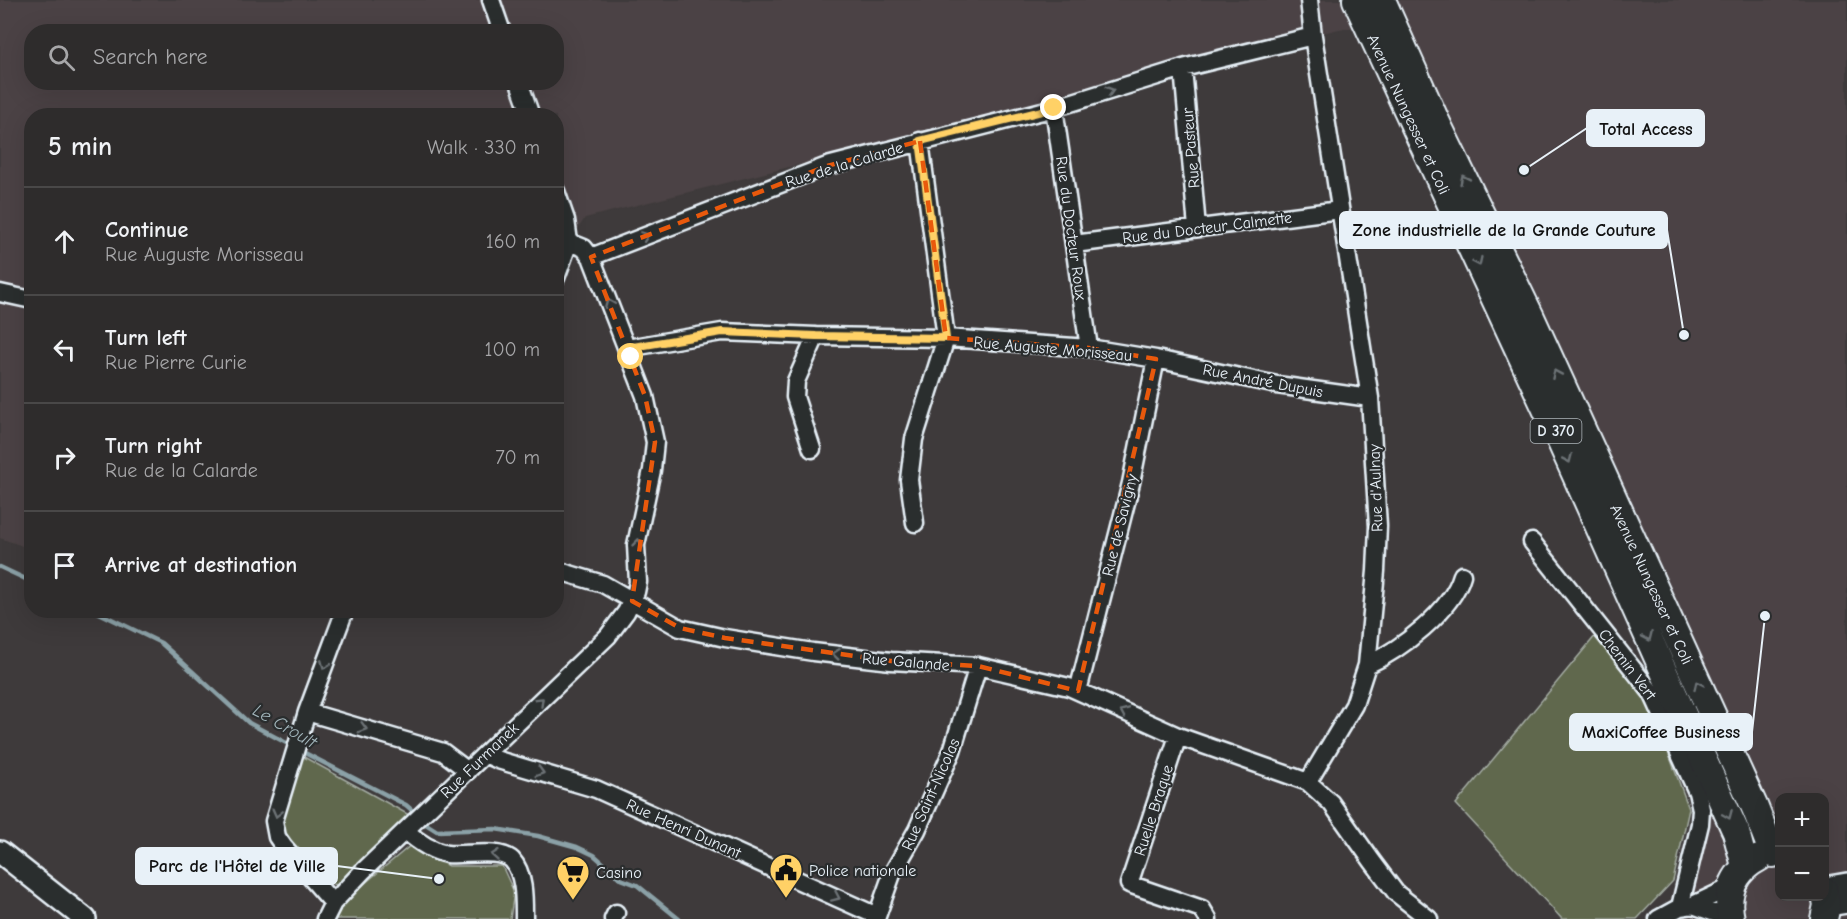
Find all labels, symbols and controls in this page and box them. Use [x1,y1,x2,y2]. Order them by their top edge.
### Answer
search box [24,24,564,90]
street label: Avenue Nungesser et Coli [1363,32,1453,197]
icon: search [45,41,78,74]
text: Search here [93,44,208,70]
one-way arrow [1104,86,1115,98]
route end [1040,94,1066,120]
street label: Rue Pasteur [1178,106,1203,189]
callout: Total Access [1587,110,1704,146]
text: Total Access [1599,119,1693,140]
text: 5 min [48,132,112,162]
text: Walk · 330 m [427,136,540,159]
street label: Rue de la Calarde [783,138,905,191]
street label: Rue du Docteur Roux [1052,155,1090,302]
one-way arrow [1460,174,1472,185]
street label: Rue du Docteur Calmette [1121,209,1293,247]
callout: Zone industrielle de la Grande Couture [1340,212,1667,248]
text: Continue [105,217,188,243]
text: Zone industrielle de la Grande Couture [1353,220,1656,241]
icon: ahead [48,225,81,258]
text: 160 m [486,230,540,253]
one-way arrow [639,231,650,243]
text: Rue Auguste Morisseau [105,243,304,266]
one-way arrow [1471,256,1483,267]
one-way arrow [604,298,616,309]
text: Turn left [105,325,187,351]
icon: left [48,333,81,366]
street label: Rue Auguste Morisseau [973,333,1133,365]
text: 100 m [485,338,540,361]
route start [617,343,643,369]
text: Rue Pierre Curie [105,351,247,374]
street label: Rue André Dupuis [1201,360,1325,402]
one-way arrow [1551,369,1563,380]
road number: D 370 [1530,419,1582,443]
text: Turn right [105,433,202,459]
icon: right [48,441,81,474]
street label: Rue d'Aulnay [1365,443,1387,532]
text: 70 m [495,446,540,469]
one-way arrow [1561,452,1573,463]
text: Rue de la Calarde [105,459,258,482]
street label: Rue de Savigny [1099,471,1142,578]
street label: Avenue Nungesser et Coli [1606,502,1696,667]
one-way arrow [631,539,644,548]
icon: arrive [48,549,81,582]
text: Arrive at destination [105,552,297,578]
street label: Chemin Vert [1595,626,1660,704]
one-way arrow [1641,630,1653,641]
one-way arrow [831,649,840,661]
street label: Rue Galande [861,649,950,675]
one-way arrow [319,659,332,670]
one-way arrow [1694,681,1706,692]
one-way arrow [534,697,544,708]
water label: Le Croult [249,700,322,754]
one-way arrow [1120,707,1131,719]
callout: MaxiCoffee Business [1570,714,1752,750]
street label: Rue Furmanek [437,719,522,802]
one-way arrow [357,721,368,733]
text: MaxiCoffee Business [1582,722,1741,743]
street label: Rue Saint-Nicolas [898,735,964,853]
street label: Ruelle Braque [1131,762,1177,858]
one-way arrow [534,765,545,777]
map controls [1775,793,1829,901]
button: + [1775,793,1829,847]
street label: Rue Henri Dunant [623,796,744,862]
one-way arrow [272,808,284,818]
one-way arrow [1721,808,1733,819]
button: − [1775,847,1829,901]
callout: Parc de l'Hôtel de Ville [136,848,337,884]
one-way arrow [490,849,500,862]
public building icon: Police nationale [768,852,804,899]
supermarket icon: Casino [555,854,591,901]
text: Parc de l'Hôtel de Ville [149,856,325,877]
place label: Police nationale [809,862,916,880]
place label: Casino [596,864,642,882]
one-way arrow [829,890,840,902]

